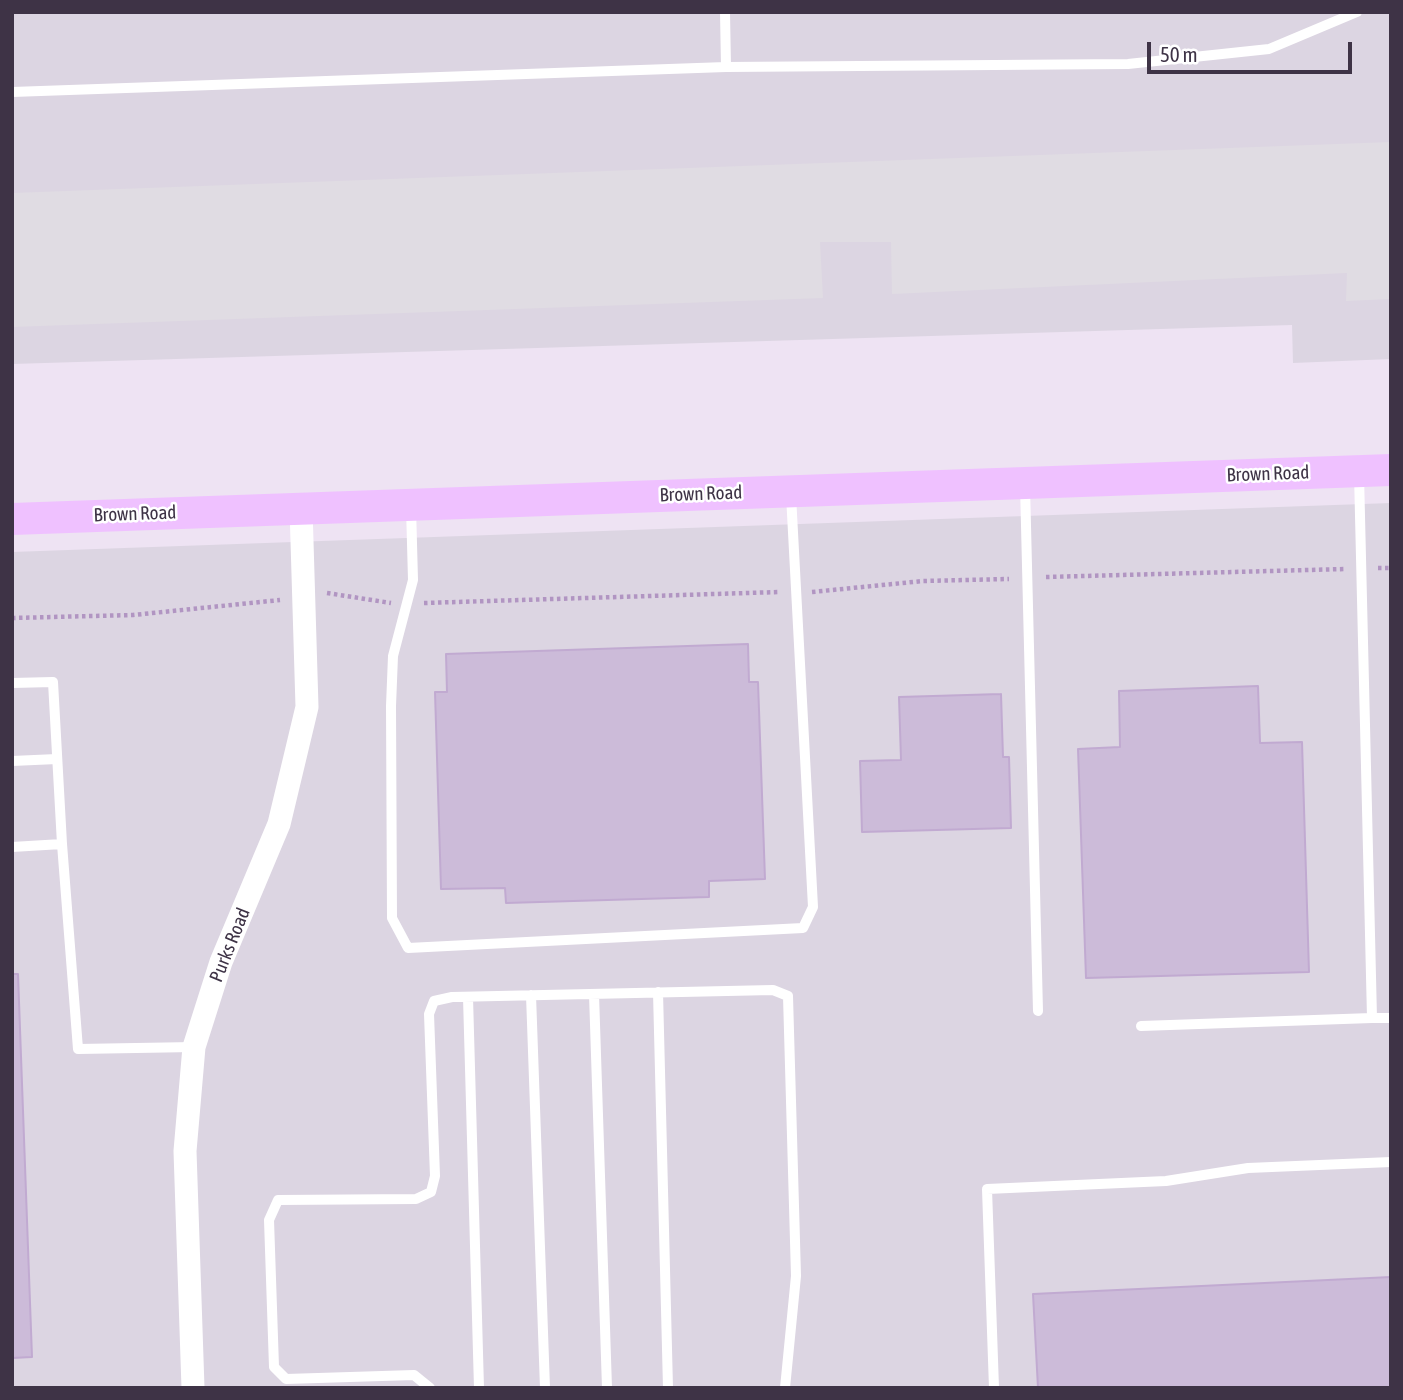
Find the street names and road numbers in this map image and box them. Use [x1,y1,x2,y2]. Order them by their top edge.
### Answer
street label: Brown Road [1226,461,1310,487]
street label: Brown Road [659,481,743,507]
street label: Brown Road [93,501,177,527]
street label: Purks Road [205,905,255,985]

